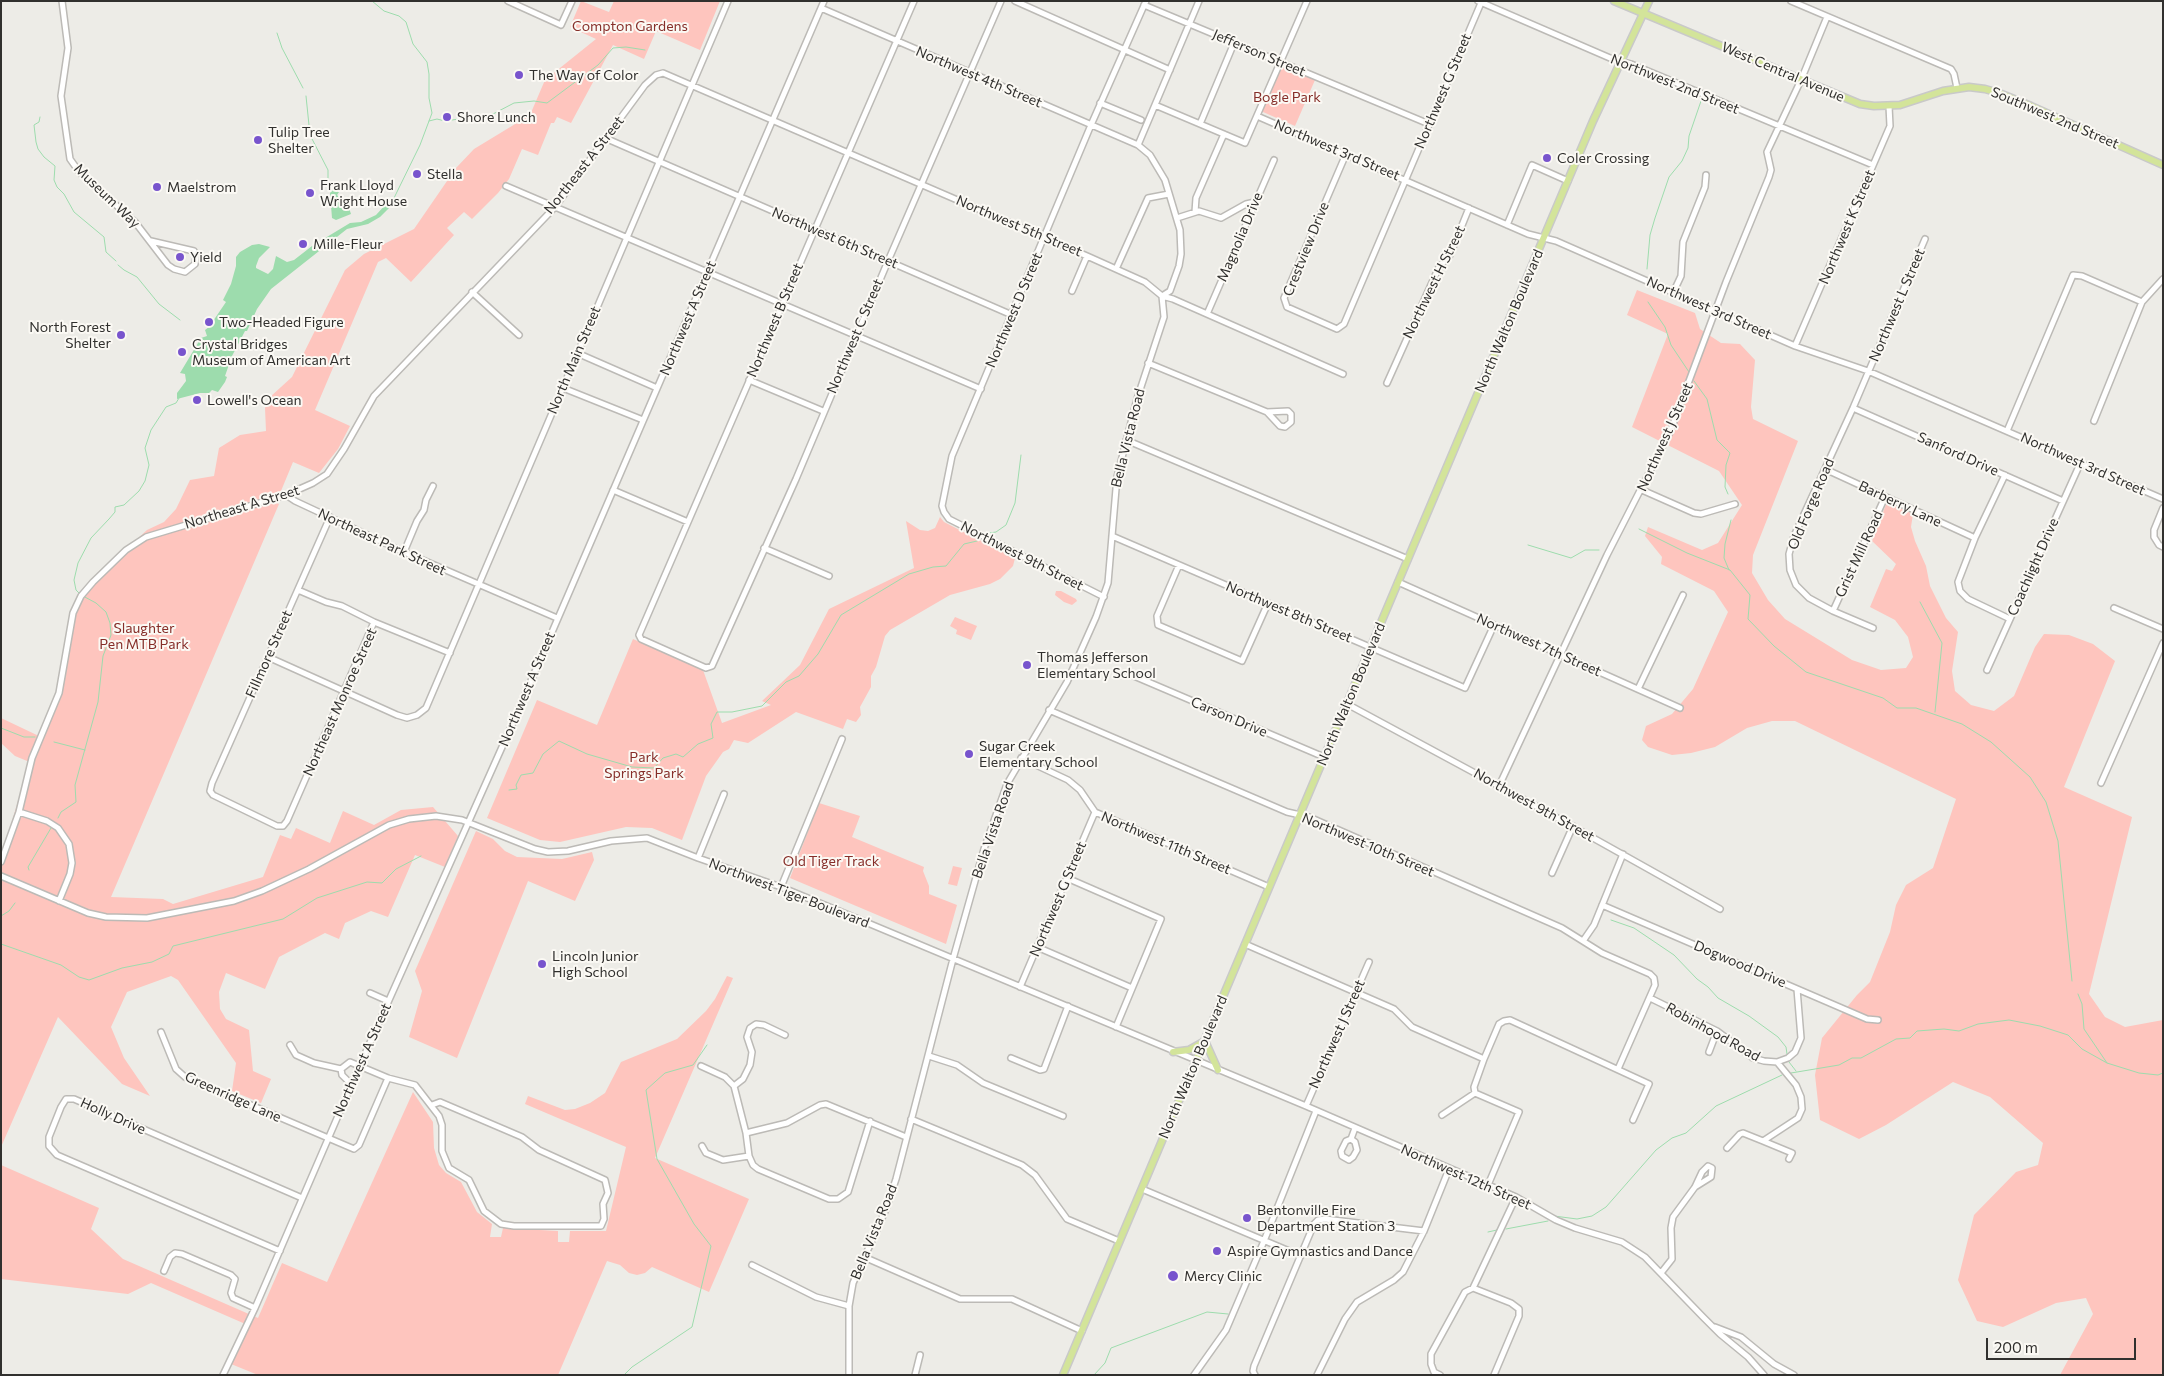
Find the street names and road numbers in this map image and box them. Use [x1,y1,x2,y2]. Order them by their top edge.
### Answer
street label: Jefferson Street [1210,26,1308,80]
street label: Northwest G Street [1411,31,1475,151]
street label: West Central Avenue [1719,39,1847,105]
street label: Northwest 4th Street [913,43,1045,111]
street label: Northwest 2nd Street [1608,50,1742,118]
street label: Southwest 2nd Street [1989,83,2121,153]
street label: Northeast A Street [541,113,627,217]
street label: Northwest 3rd Street [1272,116,1402,184]
street label: Museum Way [70,160,144,232]
street label: Northwest K Street [1815,167,1879,287]
street label: Magnolia Drive [1214,190,1266,284]
street label: Northwest 5th Street [953,192,1085,260]
street label: Crestview Drive [1279,199,1333,299]
street label: Northwest 6th Street [769,204,901,272]
street label: Northwest H Street [1399,223,1469,341]
street label: Northwest L Street [1866,246,1928,364]
street label: North Walton Boulevard [1471,247,1547,395]
street label: Northwest D Street [982,250,1046,370]
street label: Northwest A Street [656,258,720,378]
street label: Northwest B Street [743,260,807,380]
street label: Northwest 3rd Street [1644,273,1774,343]
street label: Northwest C Street [823,276,887,396]
street label: North Main Street [544,304,604,416]
street label: Northwest J Street [1633,380,1697,494]
street label: Bella Vista Road [1108,387,1148,489]
street label: Sanford Drive [1915,429,2001,479]
street label: Northwest 3rd Street [2018,429,2148,499]
street label: Old Forge Road [1784,456,1838,552]
street label: Barberry Lane [1856,477,1944,531]
street label: Northeast A Street [182,481,302,533]
street label: Northeast Park Street [315,505,449,579]
street label: Grist Mill Road [1832,508,1886,600]
street label: Coachlight Drive [2004,516,2062,618]
street label: Northwest 9th Street [958,518,1086,594]
street label: Northwest 8th Street [1223,578,1355,646]
street label: Fillmore Street [242,608,296,700]
street label: Northwest 7th Street [1474,610,1604,680]
street label: North Walton Boulevard [1313,620,1389,768]
street label: Northeast Monroe Street [300,625,380,779]
street label: Northwest A Street [495,629,559,749]
street label: Carson Drive [1188,693,1270,741]
street label: Northwest 9th Street [1471,765,1597,845]
street label: Bella Vista Road [969,779,1017,881]
street label: Northwest 11th Street [1099,808,1233,878]
street label: Northwest 10th Street [1299,809,1437,881]
street label: Northwest G Street [1026,839,1090,959]
street label: Northwest Tiger Boulevard [706,855,872,931]
street label: Dogwood Drive [1691,937,1789,991]
street label: Northwest J Street [1305,977,1369,1091]
street label: North Walton Boulevard [1155,993,1231,1141]
street label: Robinhood Road [1663,999,1763,1065]
street label: Northwest A Street [329,1000,395,1120]
street label: Greenridge Lane [182,1068,284,1126]
street label: Holly Drive [78,1094,148,1138]
street label: Northwest 12th Street [1398,1141,1534,1213]
street label: Bella Vista Road [847,1182,901,1282]

